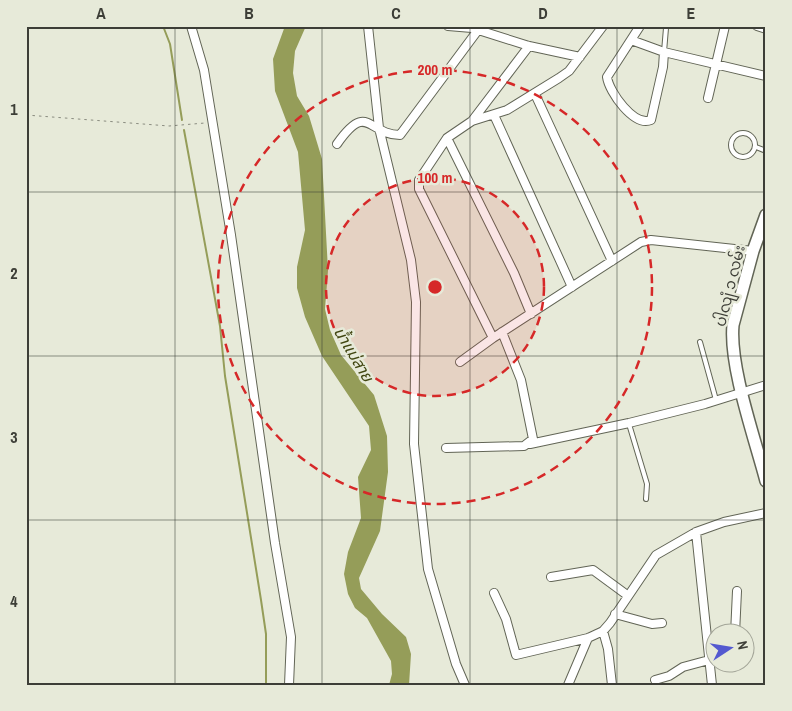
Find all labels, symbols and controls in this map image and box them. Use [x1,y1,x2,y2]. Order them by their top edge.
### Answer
text: A [96,2,106,24]
text: B [244,2,254,24]
text: C [391,2,401,24]
text: D [538,2,548,24]
text: E [687,2,696,24]
text: 200 m [418,59,452,80]
text: 1 [10,98,18,120]
text: 100 m [418,167,452,188]
street label: ပါလျံ ၁ လမ်း [709,243,752,329]
text: 2 [10,262,18,284]
centre of rings [426,278,444,296]
water label: น้ำแม่สาย [329,322,380,387]
text: 3 [10,426,18,448]
text: 4 [10,590,18,612]
north arrow [704,624,754,674]
text: N [733,639,752,651]

